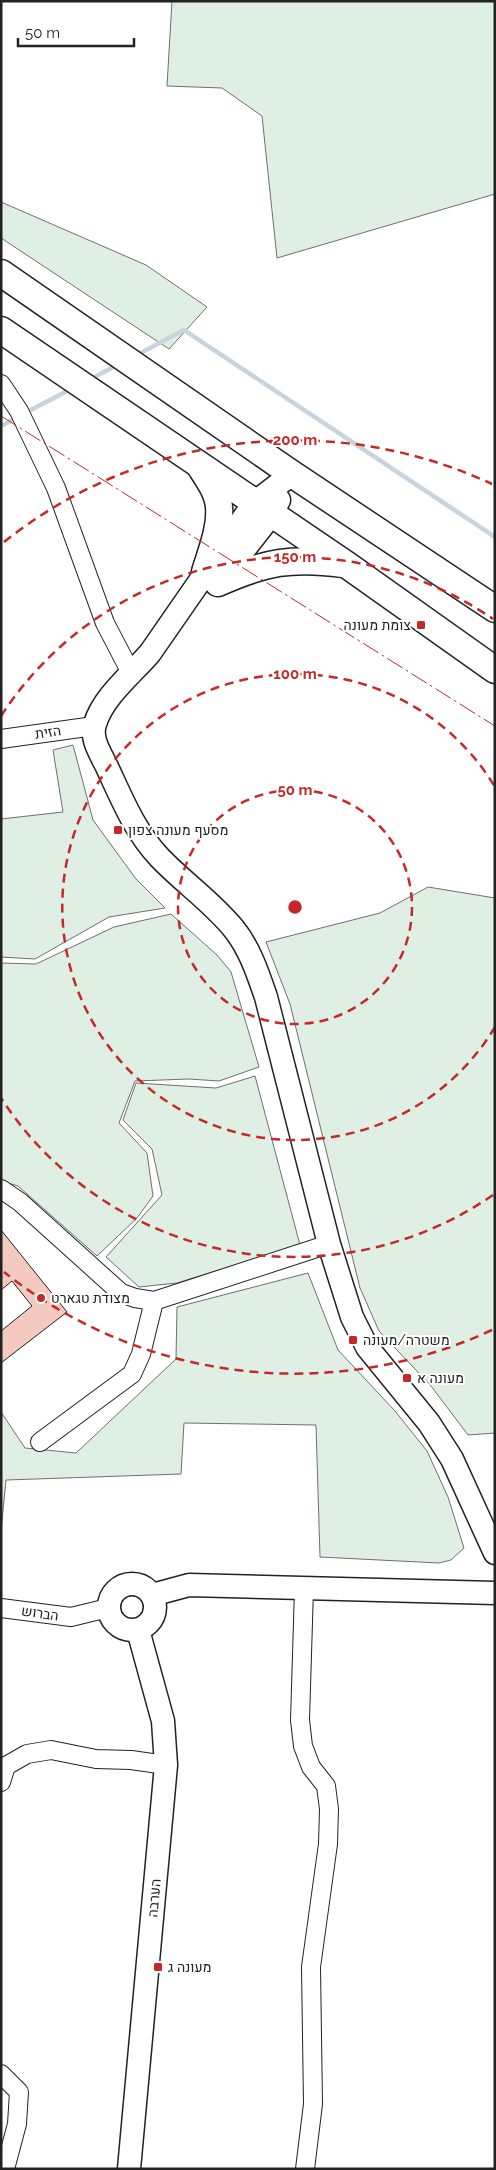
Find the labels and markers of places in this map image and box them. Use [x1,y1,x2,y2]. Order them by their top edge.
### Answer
place label: צומת מעונה [344,617,411,633]
marker: צומת מעונה [415,619,427,631]
place label: מסעף מעונה צפון [128,822,228,838]
marker: מסעף מעונה צפון [112,824,124,836]
centre of rings [286,898,304,916]
place label: מצודת טגארט [51,1290,130,1306]
marker: מצודת טגארט [35,1292,47,1304]
place label: משטרה/מעונה [363,1332,450,1348]
marker: משטרה/מעונה [347,1334,359,1346]
place label: מעונה א [417,1370,464,1386]
marker: מעונה א [401,1372,413,1384]
place label: מעונה ג [168,1959,211,1975]
marker: מעונה ג [152,1961,164,1973]

